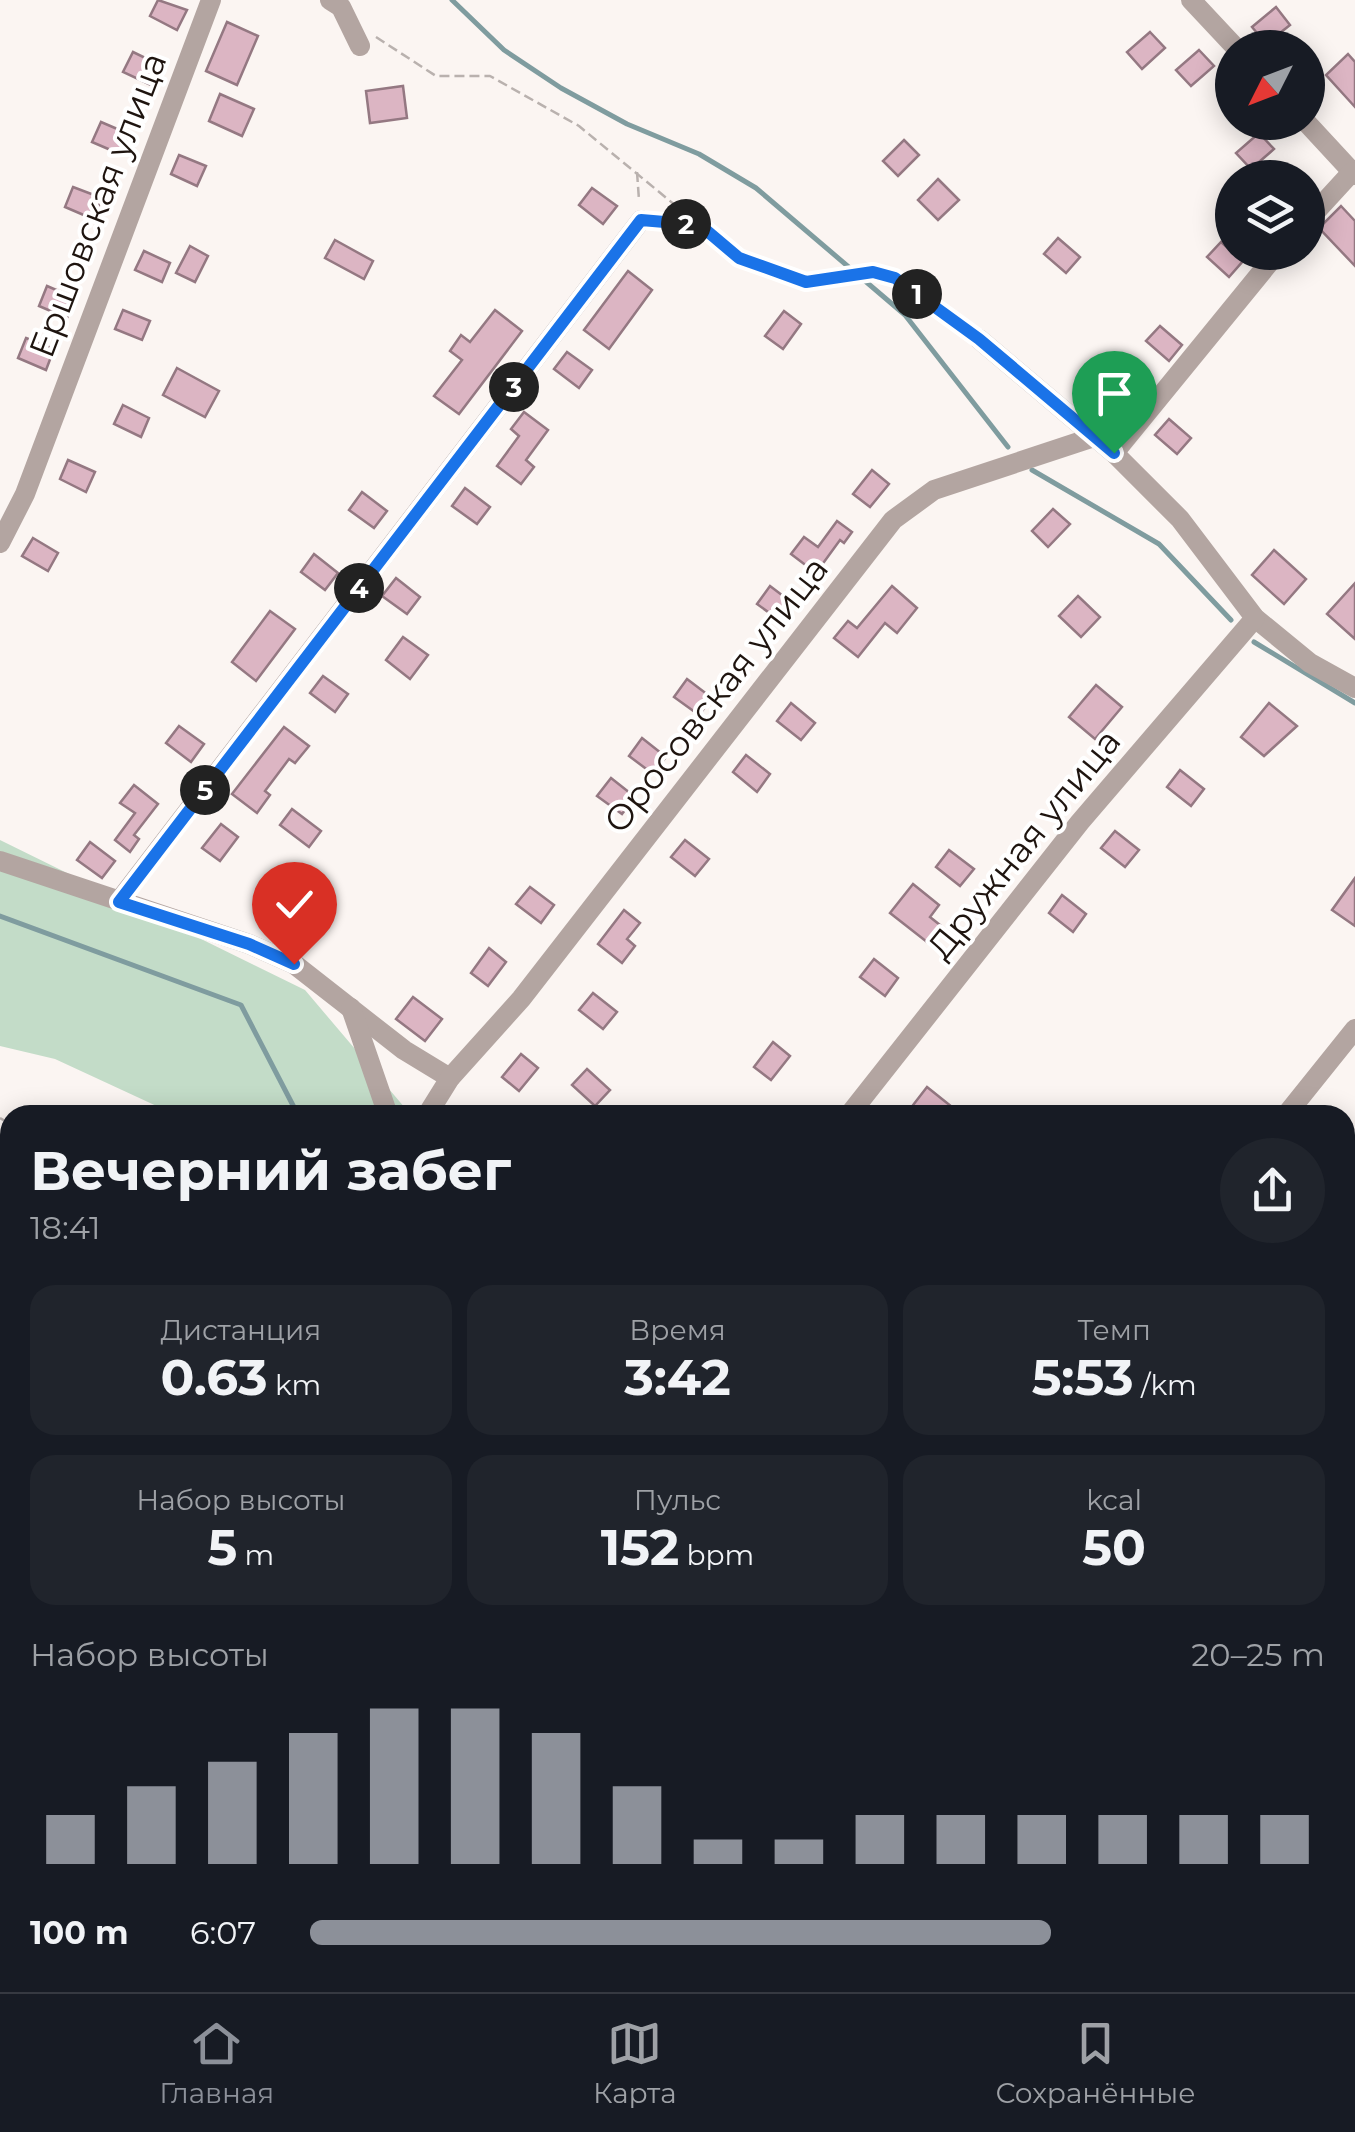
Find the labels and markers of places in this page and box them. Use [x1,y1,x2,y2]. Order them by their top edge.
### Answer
pin: 2 [661,199,711,249]
pin: 1 [892,269,942,319]
pin [1072,351,1157,454]
pin: 3 [489,362,539,412]
pin: 4 [334,563,384,613]
pin: 5 [180,765,230,815]
pin [252,862,337,965]

